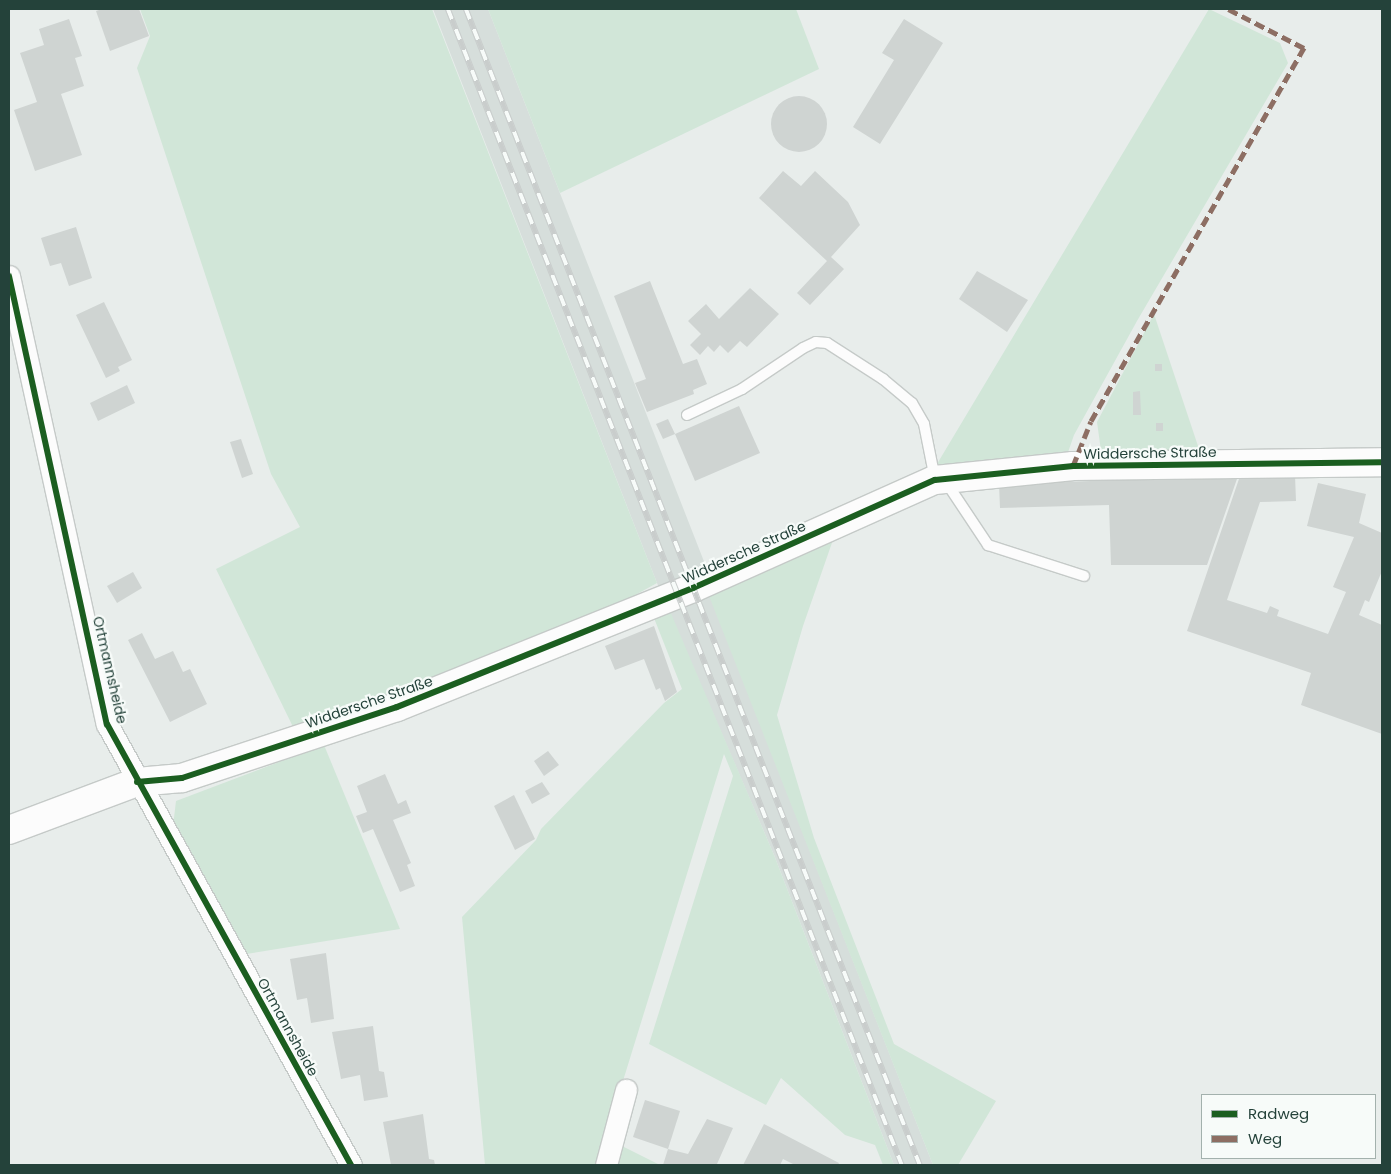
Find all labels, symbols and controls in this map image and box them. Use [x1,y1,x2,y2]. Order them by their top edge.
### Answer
street label: Widdersche Straße [1083,443,1217,463]
street label: Widdersche Straße [680,517,808,587]
street label: Ortmannsheide [89,615,131,725]
street label: Widdersche Straße [303,672,435,732]
street label: Ortmannsheide [254,975,322,1079]
legend [1201,1094,1376,1159]
text: Radweg [1248,1103,1309,1124]
text: Weg [1248,1128,1282,1149]

